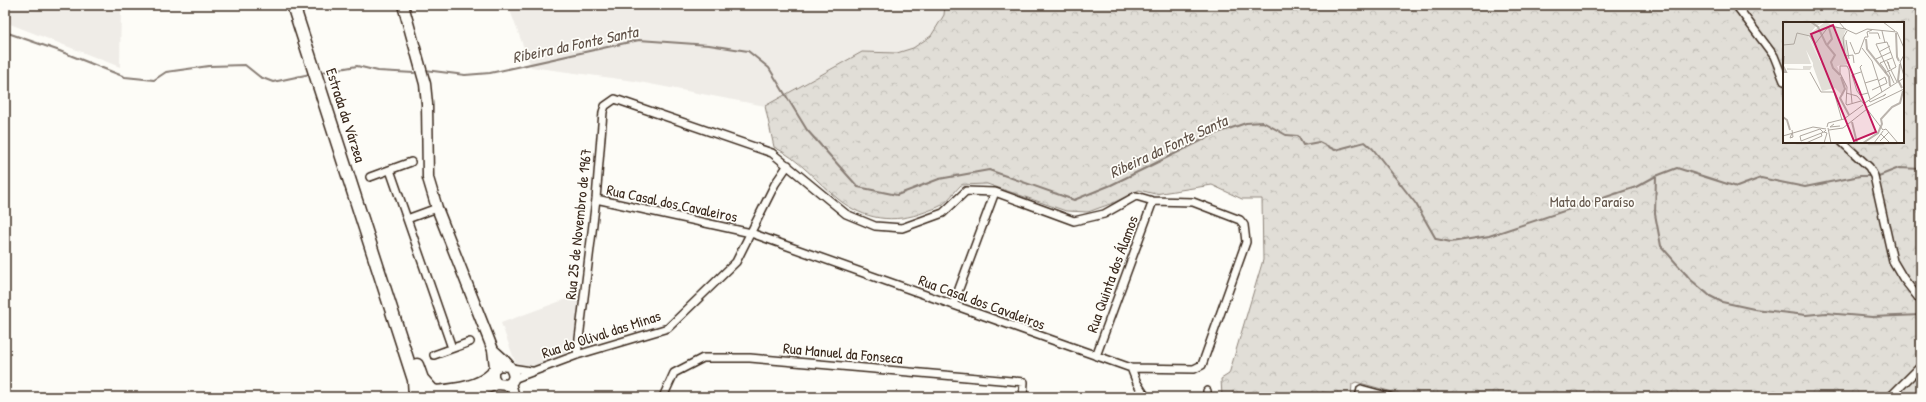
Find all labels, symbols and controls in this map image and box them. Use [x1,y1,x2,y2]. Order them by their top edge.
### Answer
water label: Ribeira da Fonte Santa [510,20,641,68]
inset map [1783,22,1904,143]
street label: Estrada da Várzea [321,65,371,165]
water label: Ribeira da Fonte Santa [1106,108,1232,183]
street label: Rua 25 de Novembro de 1967 [560,148,596,300]
street label: Rua Casal dos Cavaleiros [605,179,740,227]
park label: Mata do Paraíso [1550,191,1634,212]
street label: Rua Quinta dos Álamos [1081,212,1143,335]
street label: Rua Casal dos Cavaleiros [916,269,1048,335]
street label: Rua do Olival das Minas [539,305,664,363]
street label: Rua Manuel da Fonseca [782,337,904,369]

